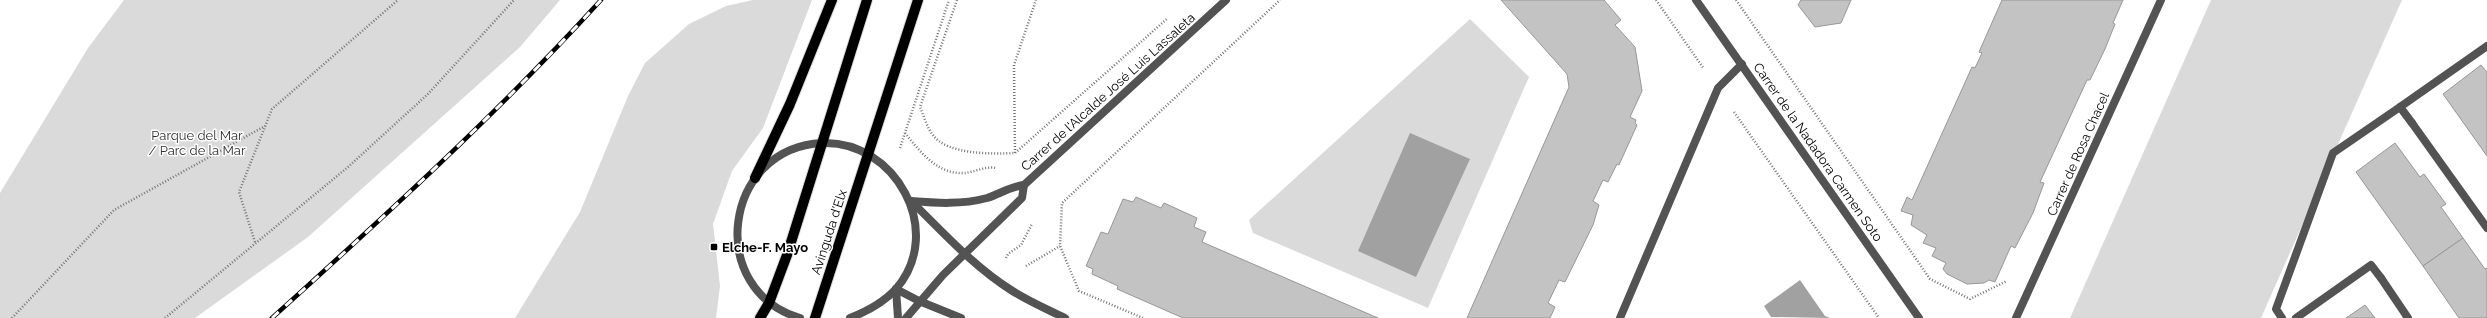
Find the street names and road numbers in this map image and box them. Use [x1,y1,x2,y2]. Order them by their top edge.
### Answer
street label: Carrer de l'Alcalde José Luis Lassaleta [1018,10,1198,174]
street label: Carrer de la Nadadora Carmen Soto [1750,60,1886,244]
street label: Carrer de Rosa Chacel [2044,89,2112,218]
street label: Avinguda d'Elx [808,187,850,276]

